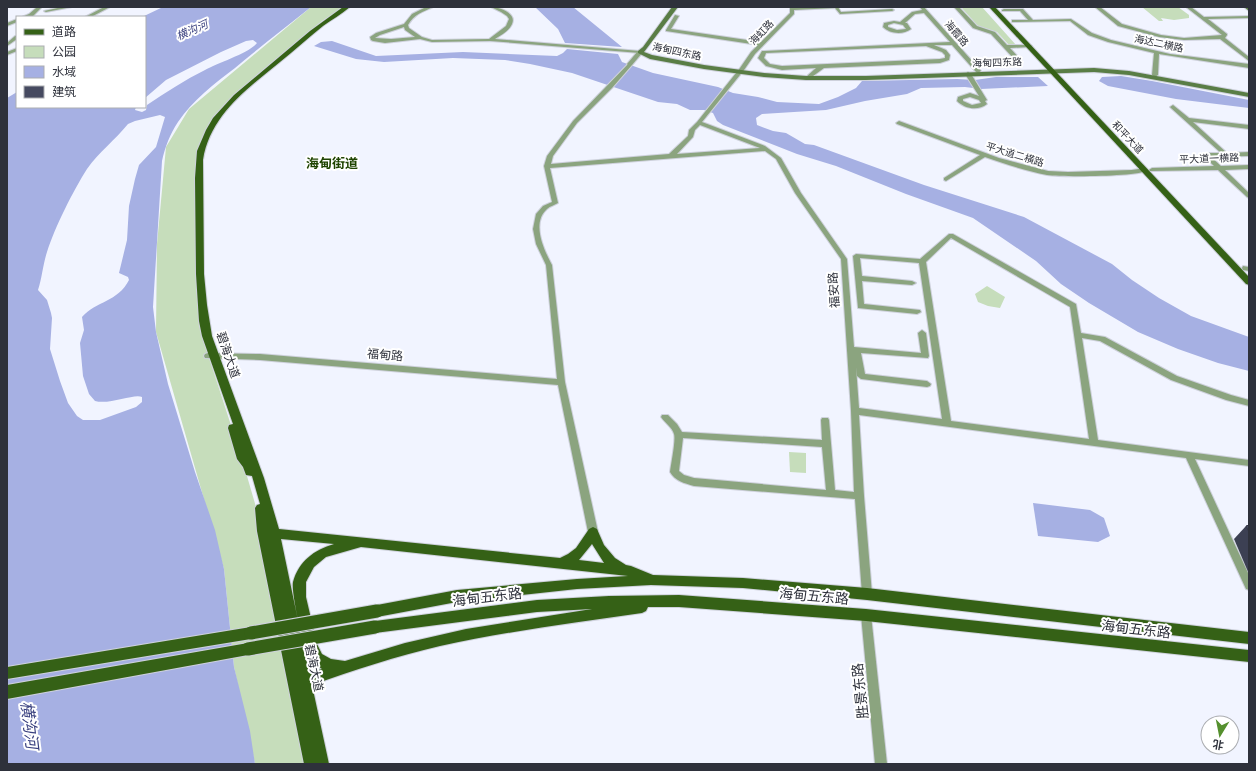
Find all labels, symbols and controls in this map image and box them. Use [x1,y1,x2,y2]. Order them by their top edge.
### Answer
legend [16,16,146,108]
water label: 横沟河 [174,16,212,43]
street label: 海虹路 [746,17,776,48]
street label: 海霞路 [942,18,971,49]
text: 道路 [52,24,76,39]
street label: 海达二横路 [1133,32,1185,55]
street label: 海甸四东路 [651,40,703,63]
text: 公园 [52,44,76,59]
street label: 海甸四东路 [972,55,1022,70]
text: 水域 [52,64,76,79]
text: 建筑 [52,84,76,99]
street label: 和平大道 [1109,118,1146,156]
street label: 平大道二横路 [984,139,1045,169]
street label: 平大道一横路 [1179,151,1239,166]
district label: 海甸街道 [306,155,358,171]
street label: 福安路 [825,272,842,309]
street label: 碧海大道 [214,330,243,380]
street label: 福甸路 [366,345,404,364]
street label: 海甸五东路 [451,584,523,610]
street label: 海甸五东路 [778,584,850,608]
street label: 海甸五东路 [1100,616,1172,642]
street label: 碧海大道 [302,643,327,693]
street label: 胜景东路 [848,662,872,720]
water label: 横沟河 [17,700,42,753]
north arrow [1200,715,1240,755]
text: 北 [1212,737,1225,753]

